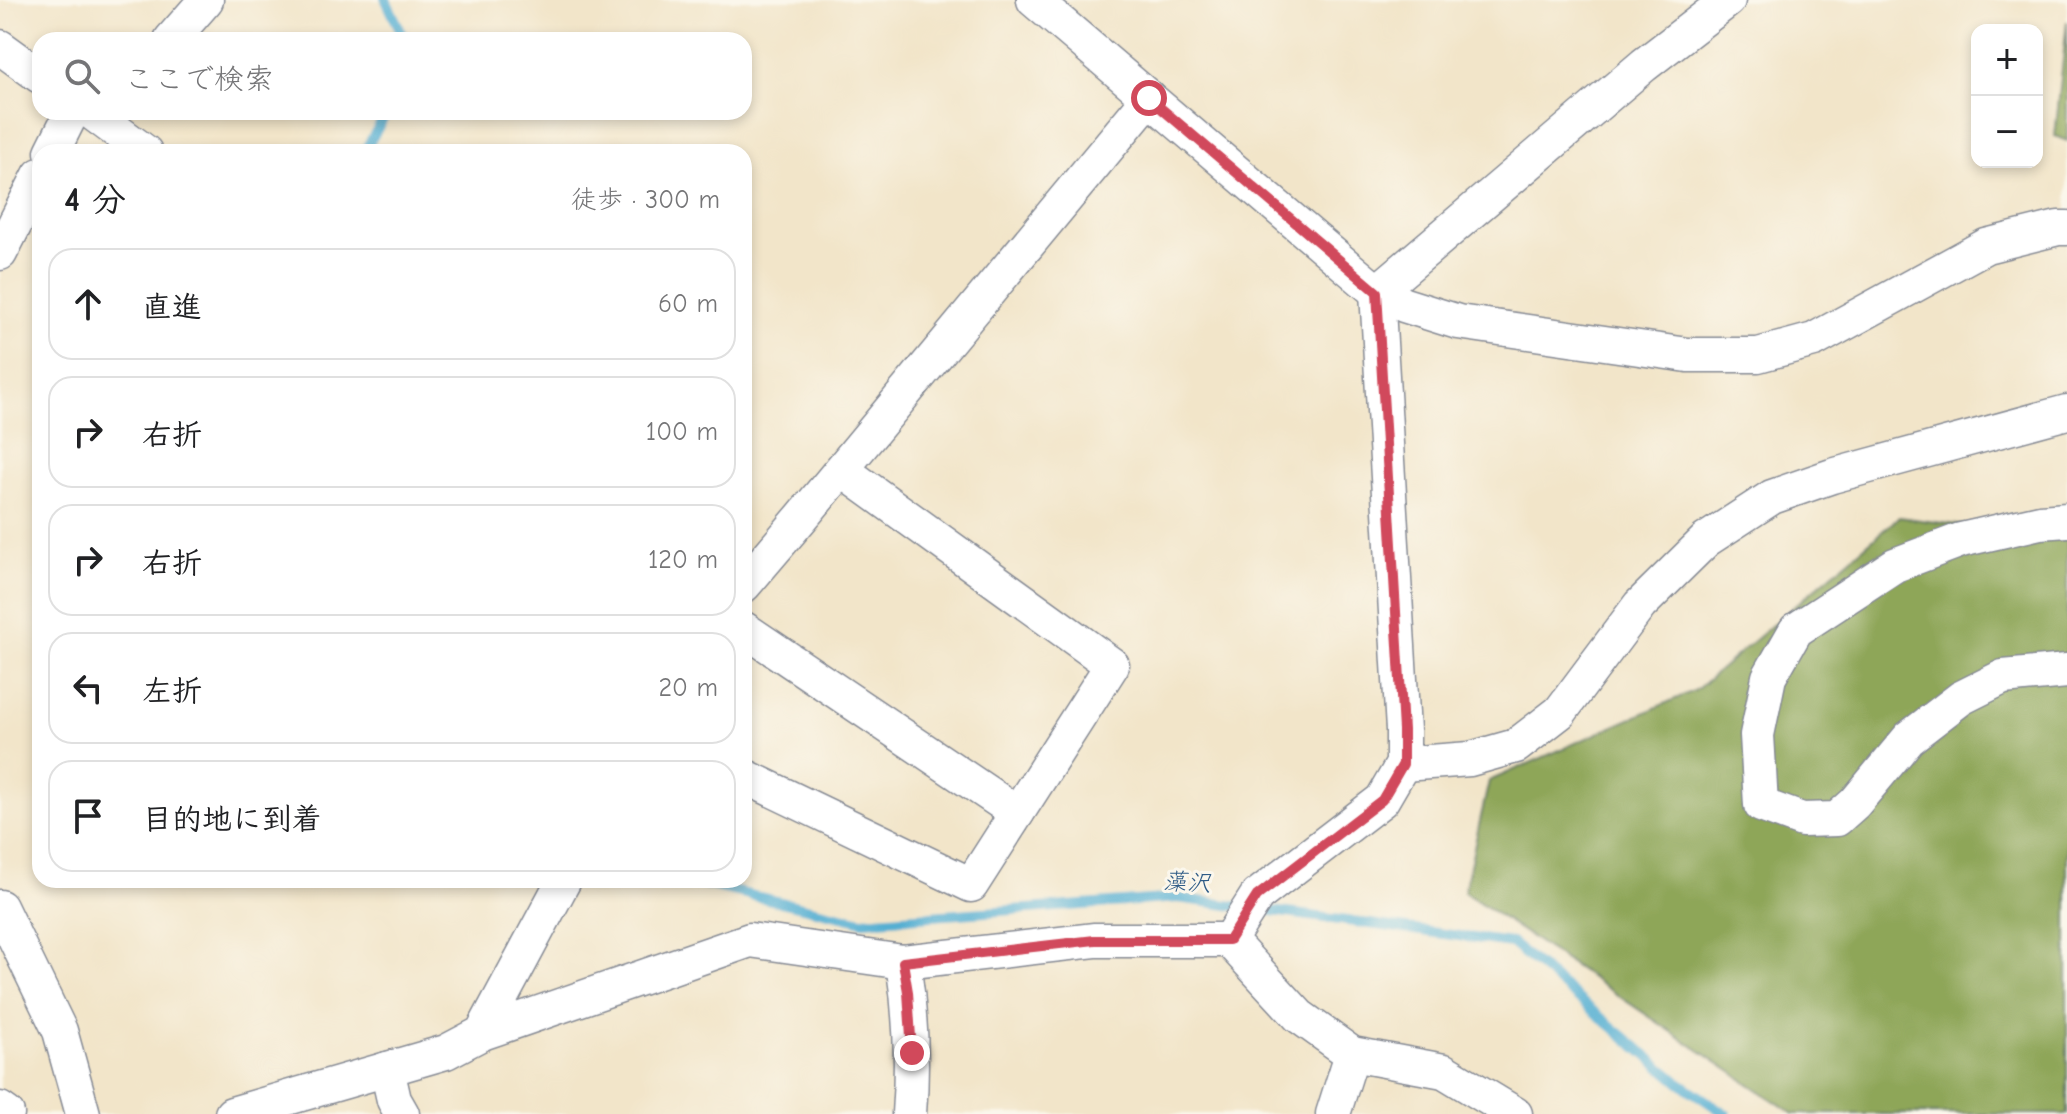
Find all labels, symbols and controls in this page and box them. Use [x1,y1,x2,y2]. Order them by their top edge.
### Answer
map controls [1971,24,2043,168]
button: + [1971,24,2043,96]
search box [32,32,752,120]
icon: search [60,54,104,98]
text: ここで検索 [124,62,274,97]
route start [1131,80,1167,116]
button: − [1971,96,2043,168]
text: 4 分 [64,180,126,220]
text: 徒歩 · 300 m [571,185,720,215]
icon: ahead [66,282,110,326]
text: 60 m [658,289,718,319]
text: 直進 [142,290,202,325]
icon: right [66,410,110,454]
text: 100 m [646,417,718,447]
text: 右折 [142,418,202,453]
icon: right [66,538,110,582]
text: 120 m [648,545,718,575]
text: 右折 [142,546,202,581]
icon: left [66,666,110,710]
text: 20 m [658,673,718,703]
text: 左折 [142,674,202,709]
icon: arrive [66,794,110,838]
text: 目的地に到着 [142,802,322,837]
water label: 藻沢 [1162,867,1213,897]
route end [894,1035,930,1071]

